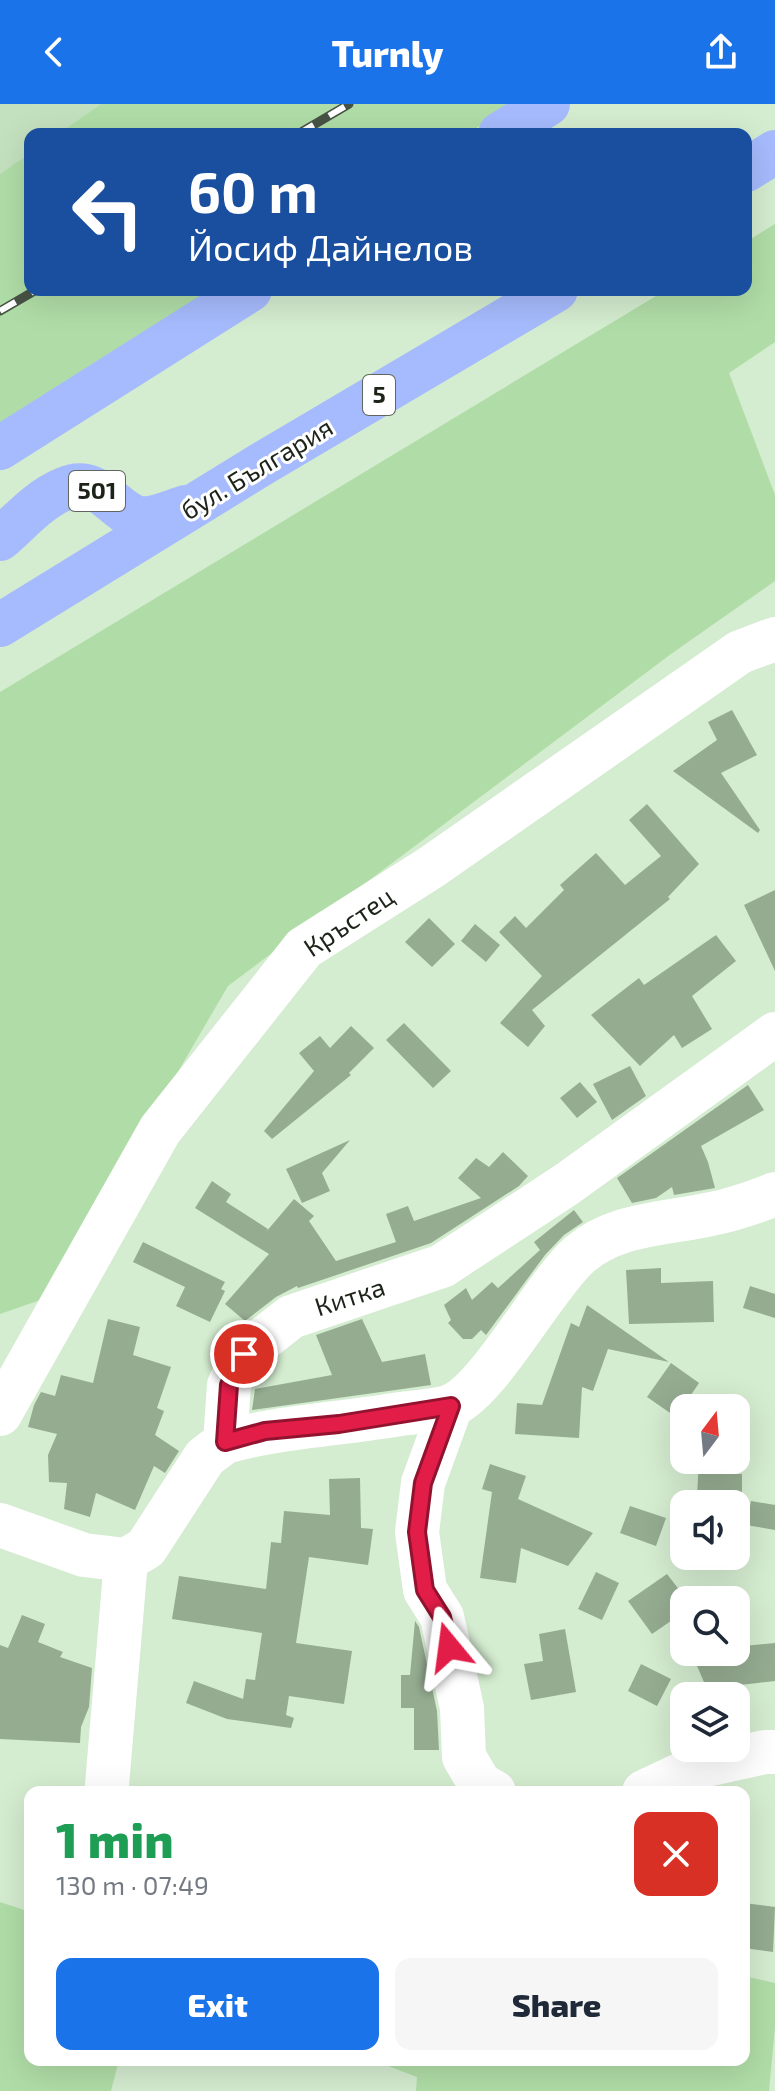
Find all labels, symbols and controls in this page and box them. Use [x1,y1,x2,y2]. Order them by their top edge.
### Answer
icon: back [32,30,76,74]
icon: share [699,30,743,74]
text: Turnly [332,31,443,74]
text: 60 m [188,157,318,224]
icon: left [56,160,160,264]
text: Йосиф Дайнелов [188,225,473,268]
road number: 5 [363,375,395,415]
street label: бул. България [175,410,338,526]
road number: 501 [69,471,125,511]
street label: Кръстец [297,879,399,962]
street label: Китка [311,1270,389,1321]
pin [210,1320,278,1388]
icon: arrive [222,1332,266,1376]
north arrow [670,1394,750,1474]
map controls [670,1394,750,1762]
button: sound [670,1490,750,1570]
button: search [670,1586,750,1666]
position arrow [407,1605,491,1689]
button: layers [670,1682,750,1762]
text: 1 min [56,1810,174,1868]
button: close [634,1812,718,1896]
text: 130 m · 07:49 [56,1869,209,1900]
button: Exit [56,1958,379,2050]
button: Share [395,1958,718,2050]

